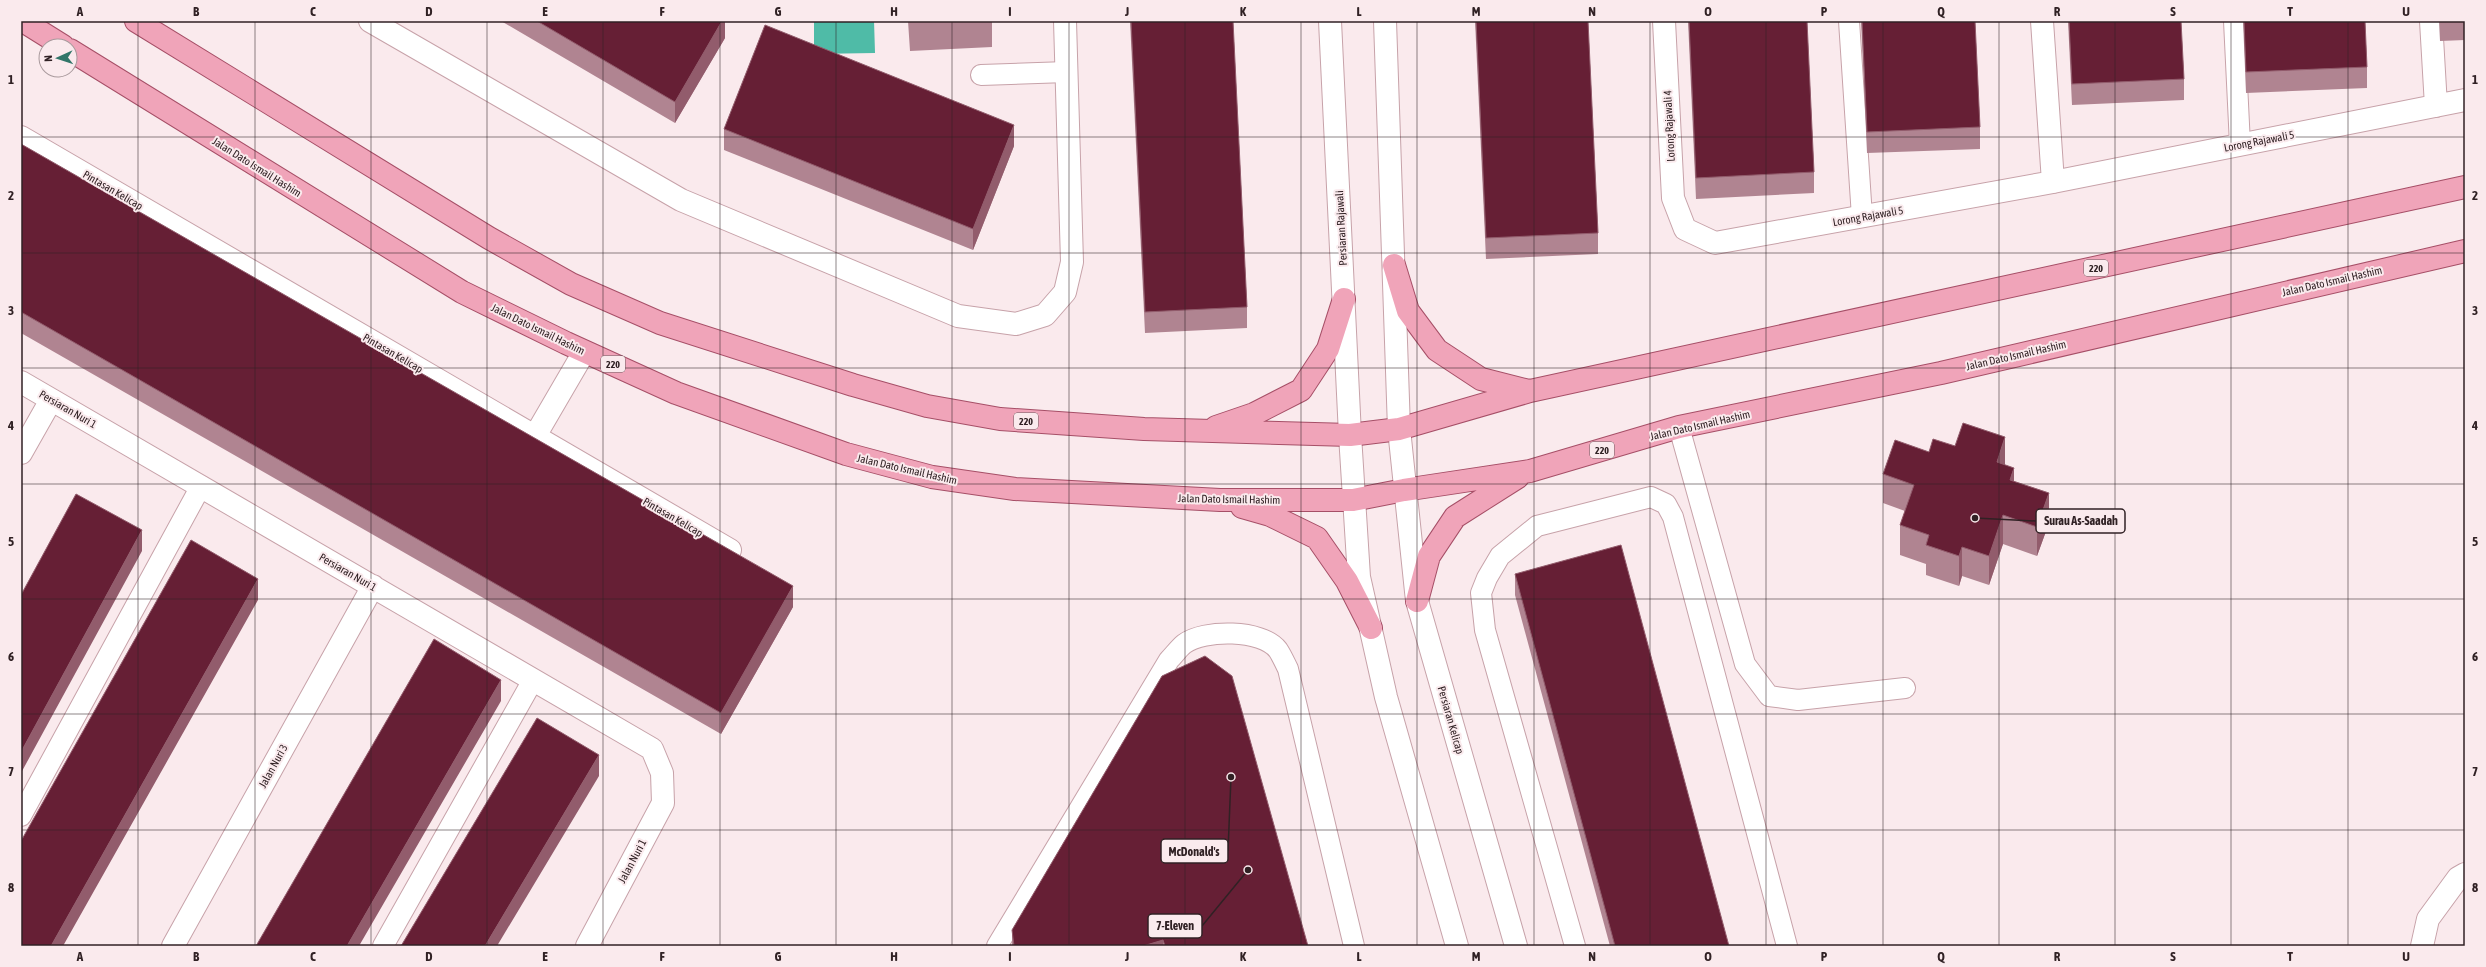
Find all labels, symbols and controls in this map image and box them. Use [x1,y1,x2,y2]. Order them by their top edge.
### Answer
text: A [76,4,84,19]
text: B [193,4,200,19]
text: C [310,4,316,19]
text: D [425,4,433,19]
text: E [542,4,548,19]
text: F [659,4,665,19]
text: G [775,4,782,19]
text: H [890,4,898,19]
text: I [1008,4,1012,19]
text: J [1124,4,1129,19]
text: K [1240,4,1247,19]
text: L [1356,4,1362,19]
text: M [1472,4,1481,19]
text: N [1588,4,1596,19]
text: O [1704,4,1712,19]
text: P [1821,4,1828,19]
text: Q [1937,4,1945,19]
text: R [2054,4,2061,19]
text: S [2170,4,2176,19]
text: T [2287,4,2293,19]
text: U [2402,4,2410,19]
north arrow [38,38,78,78]
text: N [42,55,54,62]
text: 1 [8,72,14,87]
text: 1 [2472,72,2478,87]
street label: Lorong Rajawali 4 [1661,90,1677,162]
street label: Lorong Rajawali 5 [2223,128,2295,154]
street label: Jalan Dato Ismail Hashim [210,135,304,199]
street label: Pintasan Kelicap [81,168,145,212]
text: 2 [8,188,14,203]
text: 2 [2472,188,2478,203]
street label: Persiaran Rajawali [1333,190,1349,266]
street label: Lorong Rajawali 5 [1832,204,1904,228]
road number: 220 [2084,260,2108,276]
street label: Jalan Dato Ismail Hashim [2281,264,2383,298]
street label: Jalan Dato Ismail Hashim [489,301,587,357]
text: 3 [8,303,14,318]
text: 3 [2472,303,2478,318]
street label: Pintasan Kelicap [361,331,425,375]
street label: Jalan Dato Ismail Hashim [1965,338,2067,372]
road number: 220 [601,356,625,372]
street label: Persiaran Nuri 1 [37,388,99,430]
street label: Jalan Dato Ismail Hashim [1649,408,1751,442]
road number: 220 [1014,413,1038,429]
text: 4 [7,418,14,433]
text: 4 [2471,418,2478,433]
road number: 220 [1590,442,1614,458]
street label: Jalan Dato Ismail Hashim [856,452,958,486]
street label: Jalan Dato Ismail Hashim [1178,492,1280,506]
street label: Pintasan Kelicap [641,495,705,539]
callout: Surau As-Saadah [2036,509,2125,533]
text: Surau As-Saadah [2044,514,2118,528]
text: 5 [8,534,14,549]
text: 5 [2472,534,2478,549]
street label: Persiaran Nuri 1 [317,551,379,593]
text: 6 [8,649,14,664]
text: 6 [2472,649,2478,664]
street label: Persiaran Kelicap [1436,685,1466,755]
street label: Jalan Nuri 3 [256,742,290,790]
text: 7 [8,764,14,779]
text: 7 [2472,764,2478,779]
street label: Jalan Nuri 1 [615,837,649,885]
callout: McDonald's [1161,839,1228,863]
text: McDonald's [1168,845,1220,859]
text: 8 [8,880,14,895]
text: 8 [2472,880,2478,895]
callout: 7-Eleven [1148,914,1202,938]
text: 7-Eleven [1156,919,1194,933]
text: A [76,949,84,964]
text: B [193,949,200,964]
text: C [310,949,316,964]
text: D [425,949,433,964]
text: E [542,949,548,964]
text: F [659,949,665,964]
text: G [775,949,782,964]
text: H [890,949,898,964]
text: I [1008,949,1012,964]
text: J [1124,949,1129,964]
text: K [1240,949,1247,964]
text: L [1356,949,1362,964]
text: M [1472,949,1481,964]
text: N [1588,949,1596,964]
text: O [1704,949,1712,964]
text: P [1821,949,1828,964]
text: Q [1937,949,1945,964]
text: R [2054,949,2061,964]
text: S [2170,949,2176,964]
text: T [2287,949,2293,964]
text: U [2402,949,2410,964]

